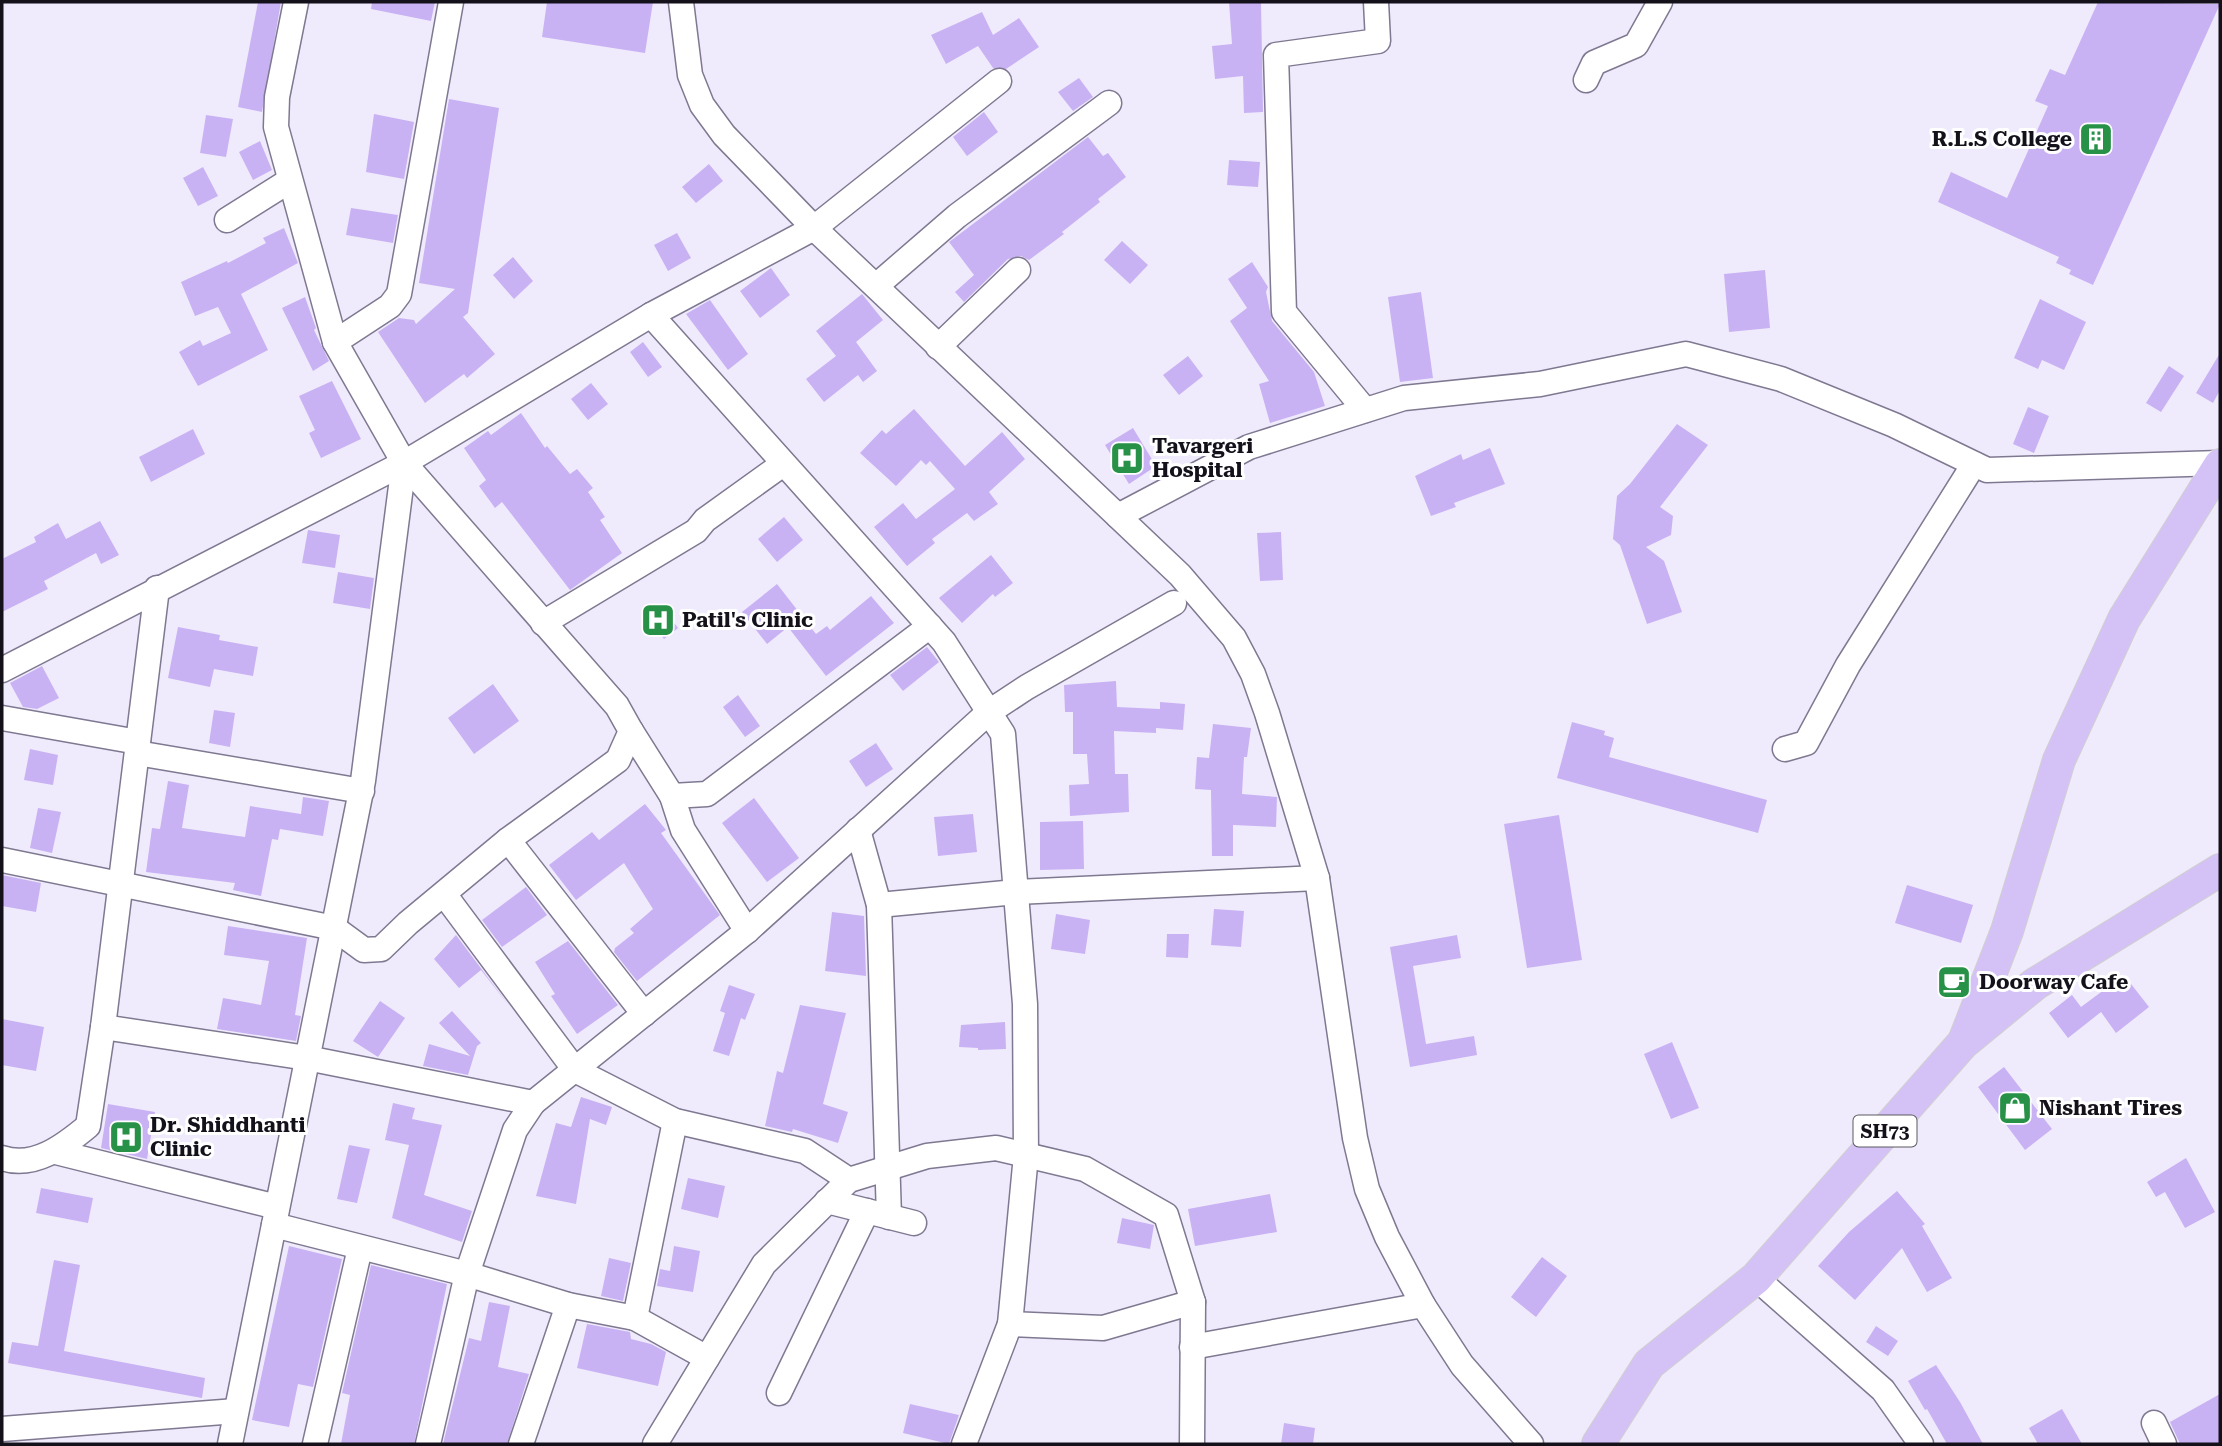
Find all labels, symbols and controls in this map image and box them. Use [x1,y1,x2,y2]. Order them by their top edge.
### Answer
building icon: R.L.S College [2077,120,2115,158]
place label: R.L.S College [1932,127,2072,151]
place label: Tavargeri Hospital [1152,434,1253,482]
hospital icon: Tavargeri Hospital [1108,439,1146,477]
hospital icon: Patil's Clinic [639,601,677,639]
place label: Patil's Clinic [682,608,813,632]
cafe icon: Doorway Cafe [1935,963,1973,1001]
place label: Doorway Cafe [1979,970,2128,994]
shop icon: Nishant Tires [1996,1089,2034,1127]
place label: Nishant Tires [2039,1096,2182,1120]
place label: Dr. Shiddhanti Clinic [150,1113,305,1161]
road number: SH73 [1854,1116,1916,1147]
hospital icon: Dr. Shiddhanti Clinic [107,1118,145,1156]

